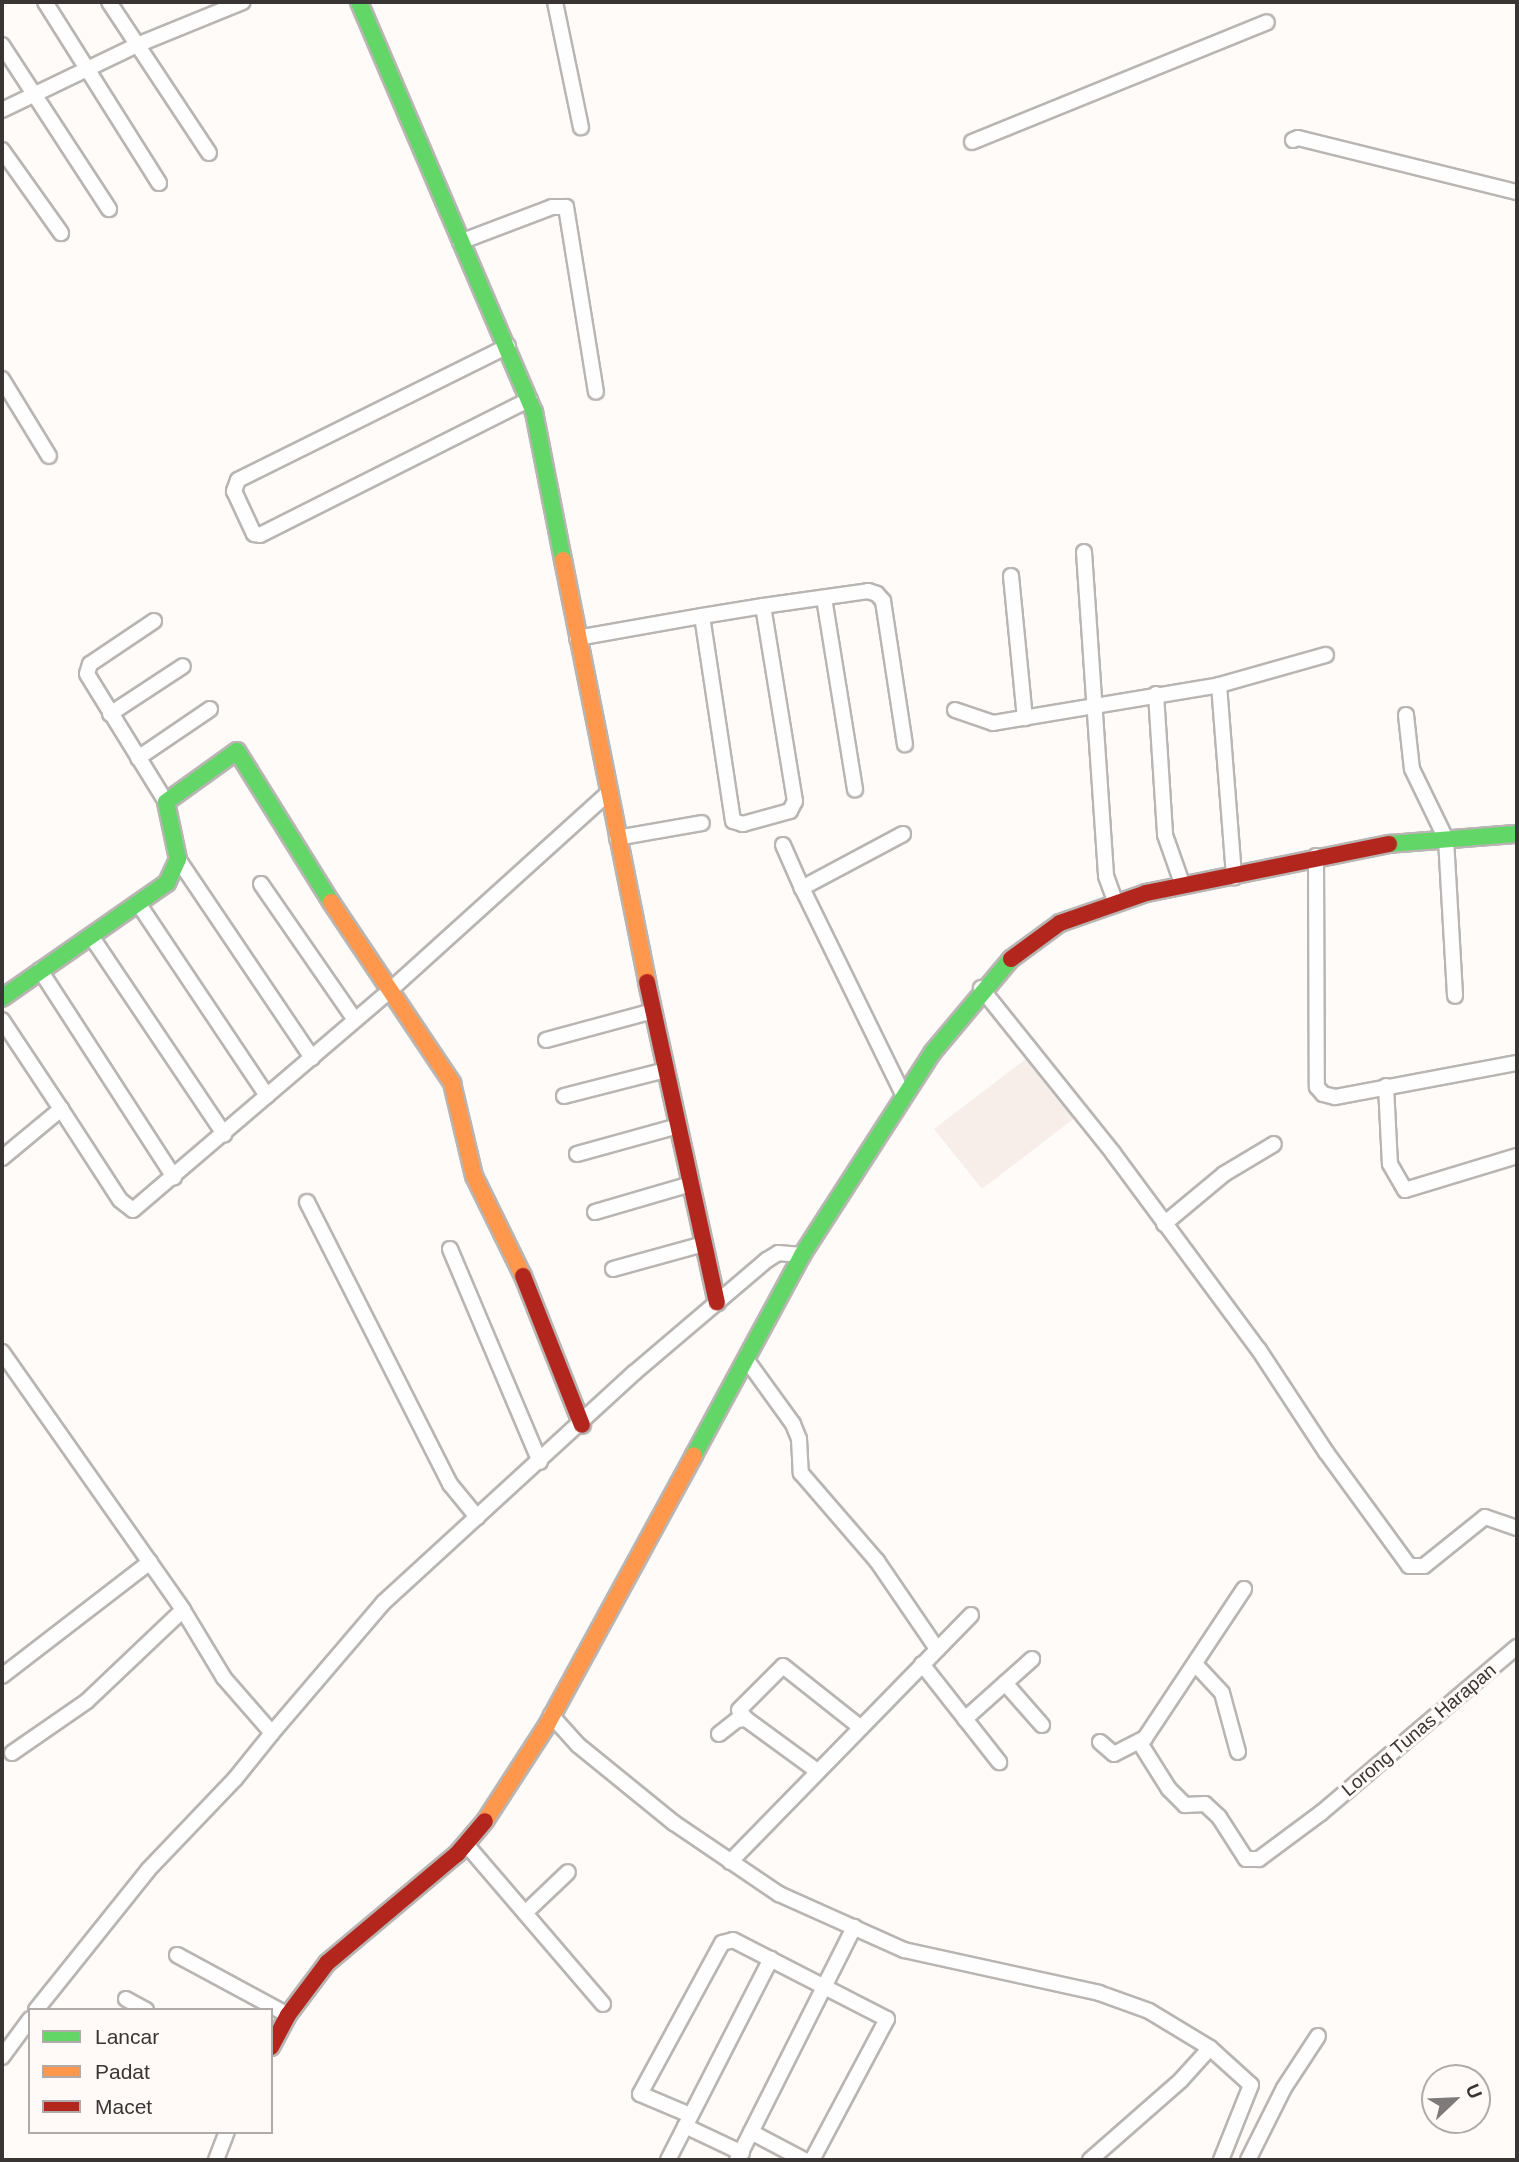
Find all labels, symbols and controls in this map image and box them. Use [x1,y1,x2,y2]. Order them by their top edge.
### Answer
street label: Lorong Tunas Harapan [1337,1659,1501,1801]
legend [28,2008,273,2134]
text: Lancar [95,2025,159,2048]
text: Padat [95,2060,150,2083]
north arrow [1421,2064,1491,2134]
text: U [1462,2081,1486,2102]
text: Macet [95,2095,152,2118]

